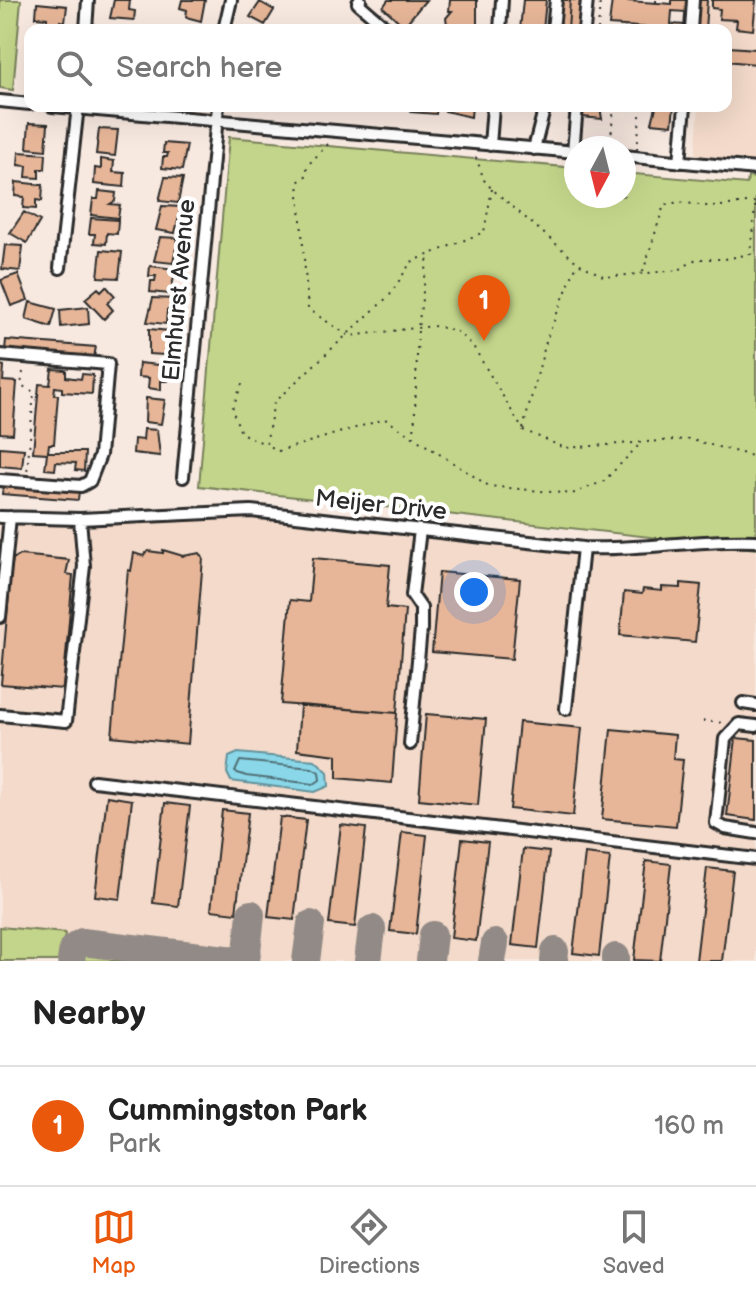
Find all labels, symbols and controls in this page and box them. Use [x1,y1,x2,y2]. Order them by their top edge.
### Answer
search box [24,24,732,112]
icon: search [52,46,96,90]
text: Search here [116,50,282,86]
north arrow [564,136,636,208]
street label: Elmhurst Avenue [157,198,201,382]
pin: 1 [458,275,510,341]
street label: Meijer Drive [314,484,448,526]
your location [454,572,494,612]
text: Nearby [32,993,146,1034]
text: Cummingston Park [108,1093,367,1129]
text: 1 [53,1111,63,1142]
text: 160 m [654,1111,724,1142]
text: Park [108,1129,160,1160]
tab: Map [91,1205,136,1280]
tab: Directions [319,1205,420,1280]
tab: Saved [603,1205,665,1280]

